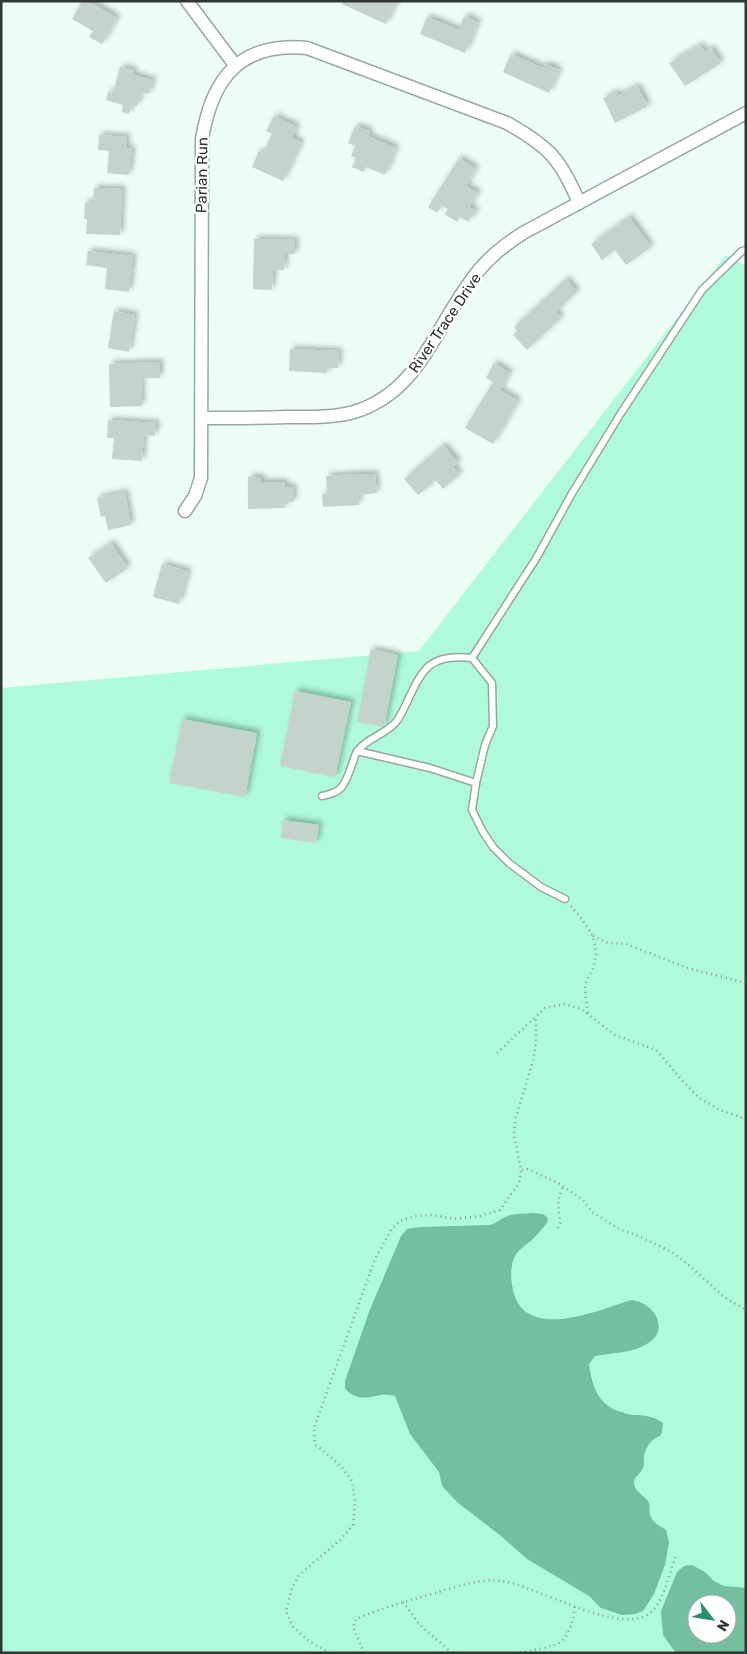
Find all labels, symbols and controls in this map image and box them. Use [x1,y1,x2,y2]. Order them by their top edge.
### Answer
street label: Parian Run [192,137,212,213]
street label: River Trace Drive [405,270,485,376]
north arrow [687,1594,737,1644]
text: N [713,1617,733,1634]

